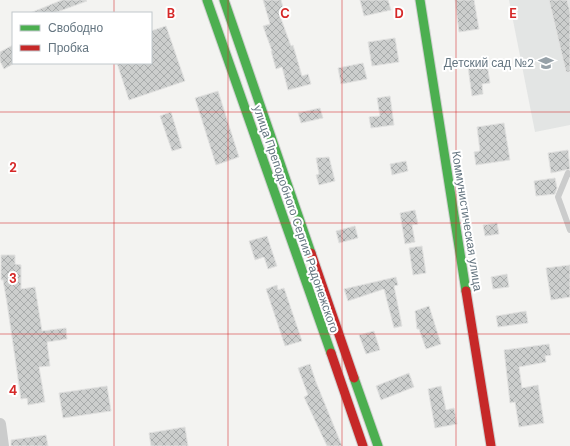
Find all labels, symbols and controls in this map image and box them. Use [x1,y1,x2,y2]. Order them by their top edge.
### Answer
text: B [167,5,175,22]
text: C [280,5,290,22]
text: D [394,5,404,22]
text: E [509,5,517,22]
legend [12,12,152,64]
text: Свободно [48,20,103,36]
text: Пробка [48,40,89,56]
school or university icon: Детский сад №2 [537,54,555,72]
place label: Детский сад №2 [444,55,534,71]
street label: улица Преподобного Сергия Радонежского [249,103,343,335]
street label: Коммунистическая улица [448,150,486,293]
text: 2 [9,159,17,176]
text: 3 [9,270,17,287]
text: 4 [9,382,17,399]

